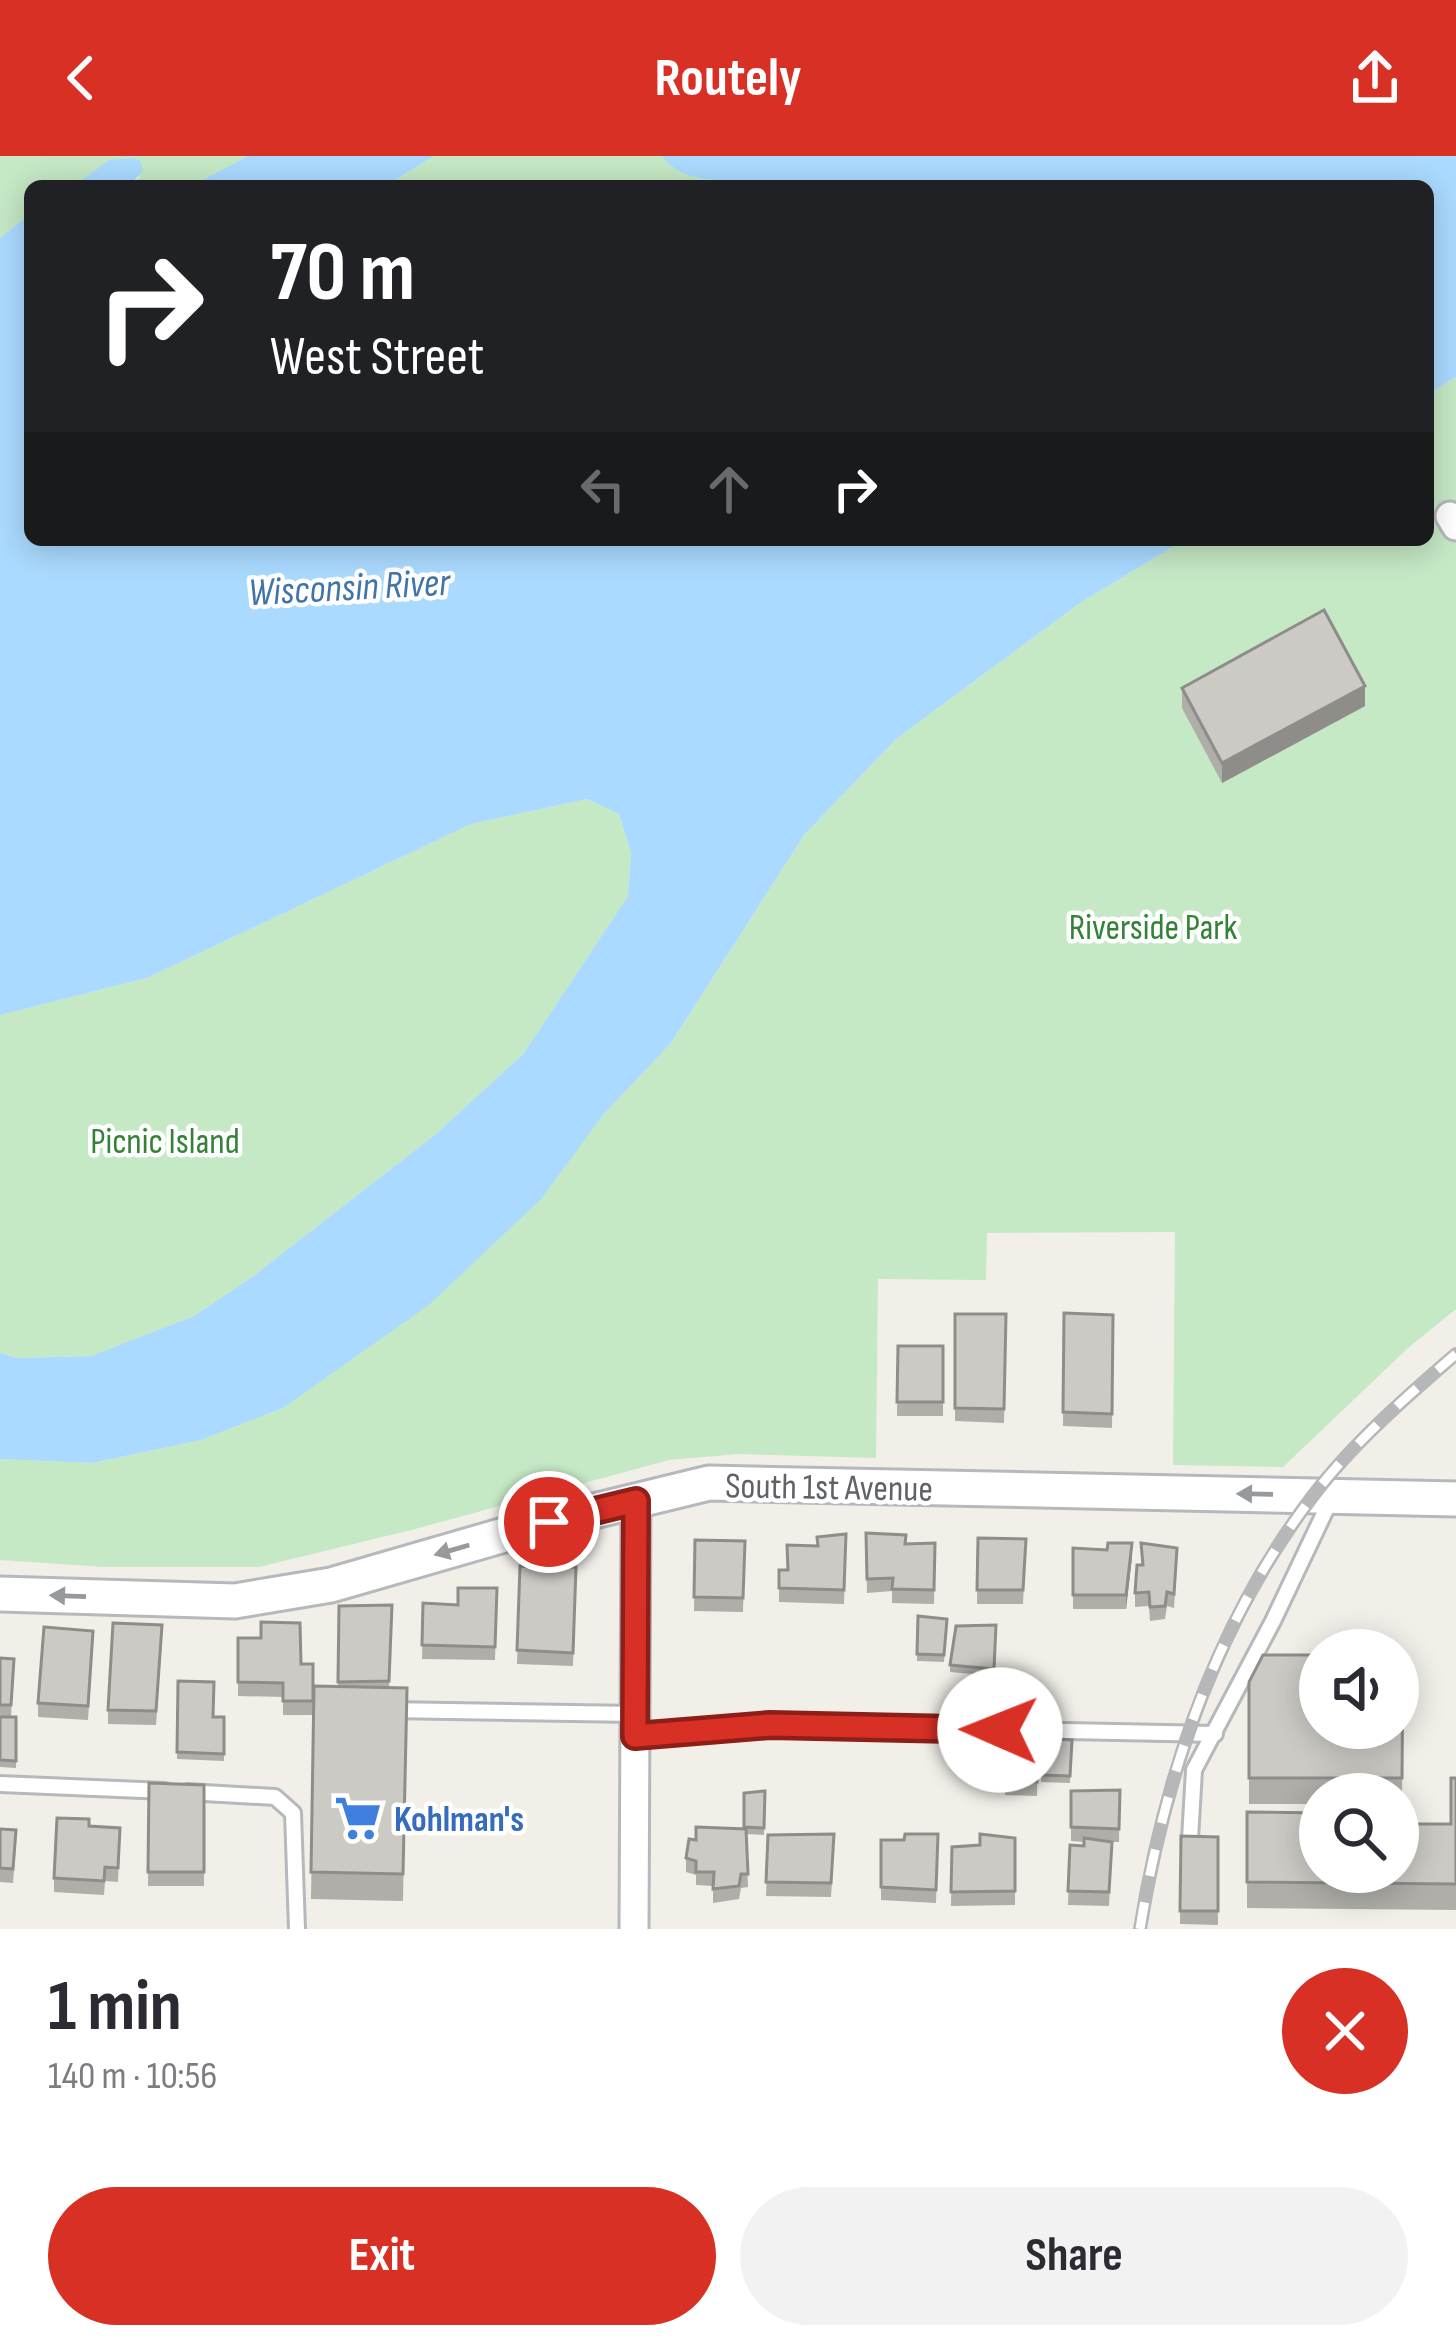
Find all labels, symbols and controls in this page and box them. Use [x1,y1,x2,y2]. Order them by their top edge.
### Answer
icon: back [48,45,114,111]
icon: share [1342,45,1408,111]
text: Routely [654,46,802,111]
text: 70 m [270,223,415,324]
icon: right [72,228,228,384]
text: West Street [270,325,484,390]
icon: left [570,456,636,522]
icon: ahead [696,456,762,522]
icon: right [822,456,888,522]
water label: Wisconsin River [247,560,453,617]
park label: Riverside Park [1069,907,1238,950]
park label: Picnic Island [90,1121,240,1164]
street label: South 1st Avenue [725,1465,933,1512]
pin [498,1471,600,1573]
one-way arrow [1235,1484,1273,1503]
icon: arrive [516,1489,582,1555]
one-way arrow [433,1542,469,1560]
one-way arrow [48,1586,86,1605]
map controls [1299,1629,1419,1893]
button: sound [1299,1629,1419,1749]
position arrow [937,1667,1063,1793]
button: search [1299,1773,1419,1893]
supermarket icon: Kohlman's [333,1793,383,1843]
place label: Kohlman's [394,1799,524,1842]
text: 1 min [48,1964,182,2051]
button: close [1282,1968,1408,2094]
text: 140 m · 10:56 [48,2053,217,2100]
button: Exit [48,2187,716,2325]
button: Share [740,2187,1408,2325]

